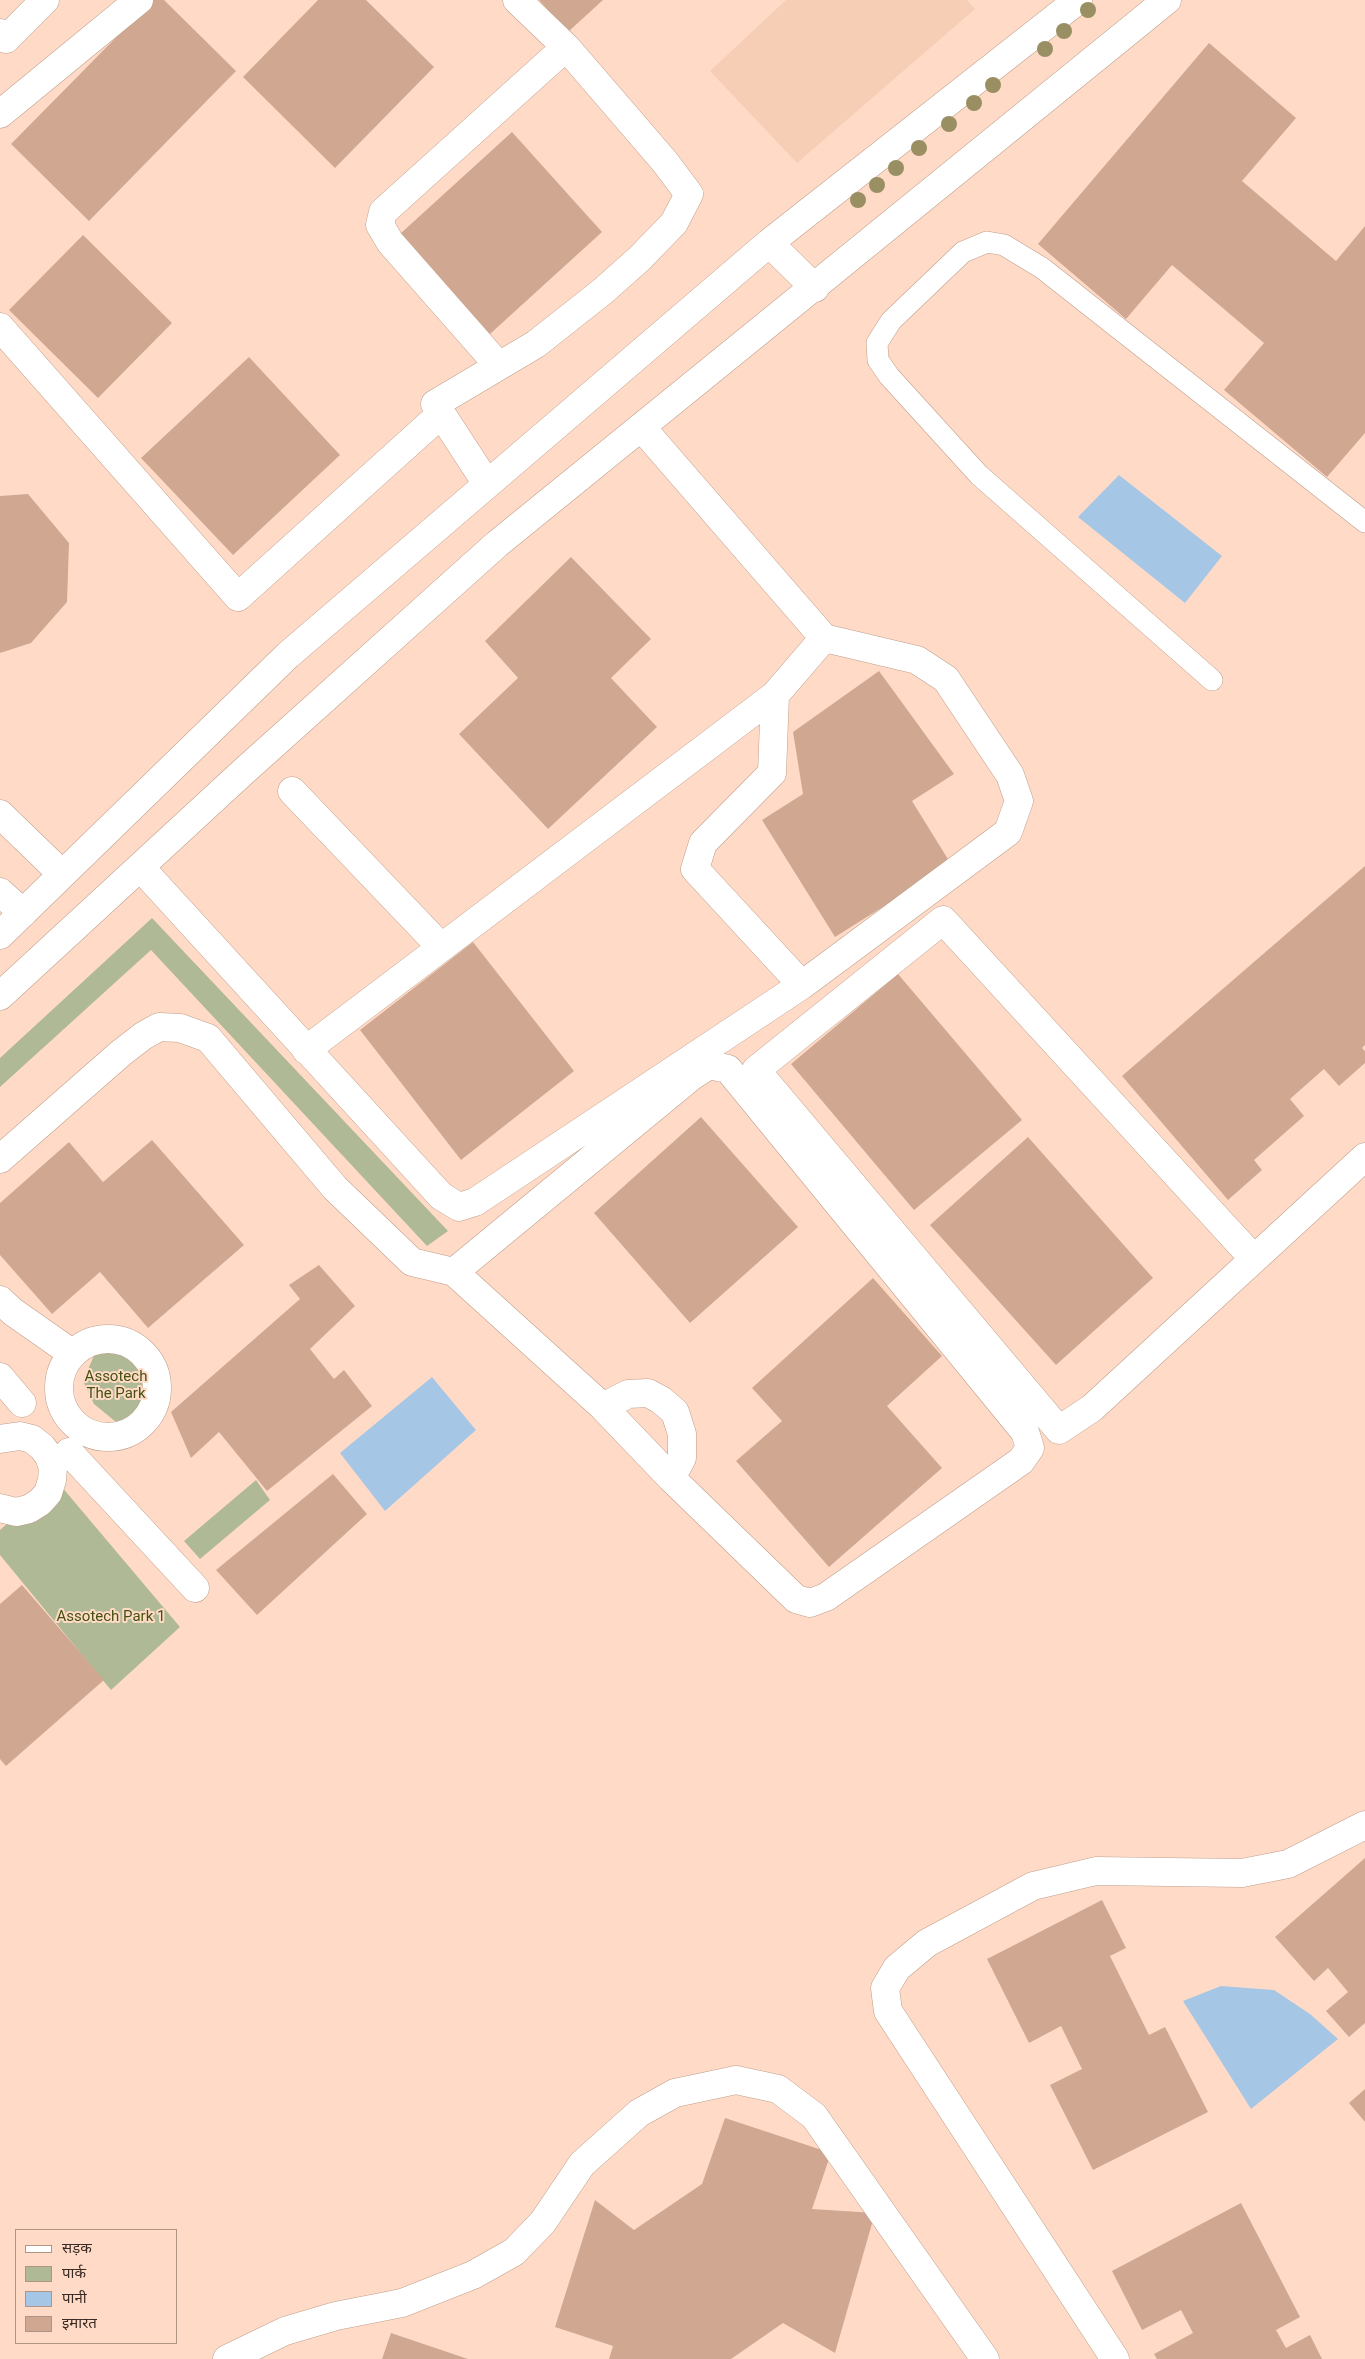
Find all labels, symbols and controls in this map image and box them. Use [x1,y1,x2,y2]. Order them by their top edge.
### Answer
park label: Assotech The Park [85,1368,147,1403]
park label: Assotech Park 1 [57,1608,165,1626]
legend [15,2229,178,2344]
text: सड़क [62,2239,92,2257]
text: पार्क [62,2264,86,2282]
text: पानी [62,2289,87,2307]
text: इमारत [62,2314,97,2332]

